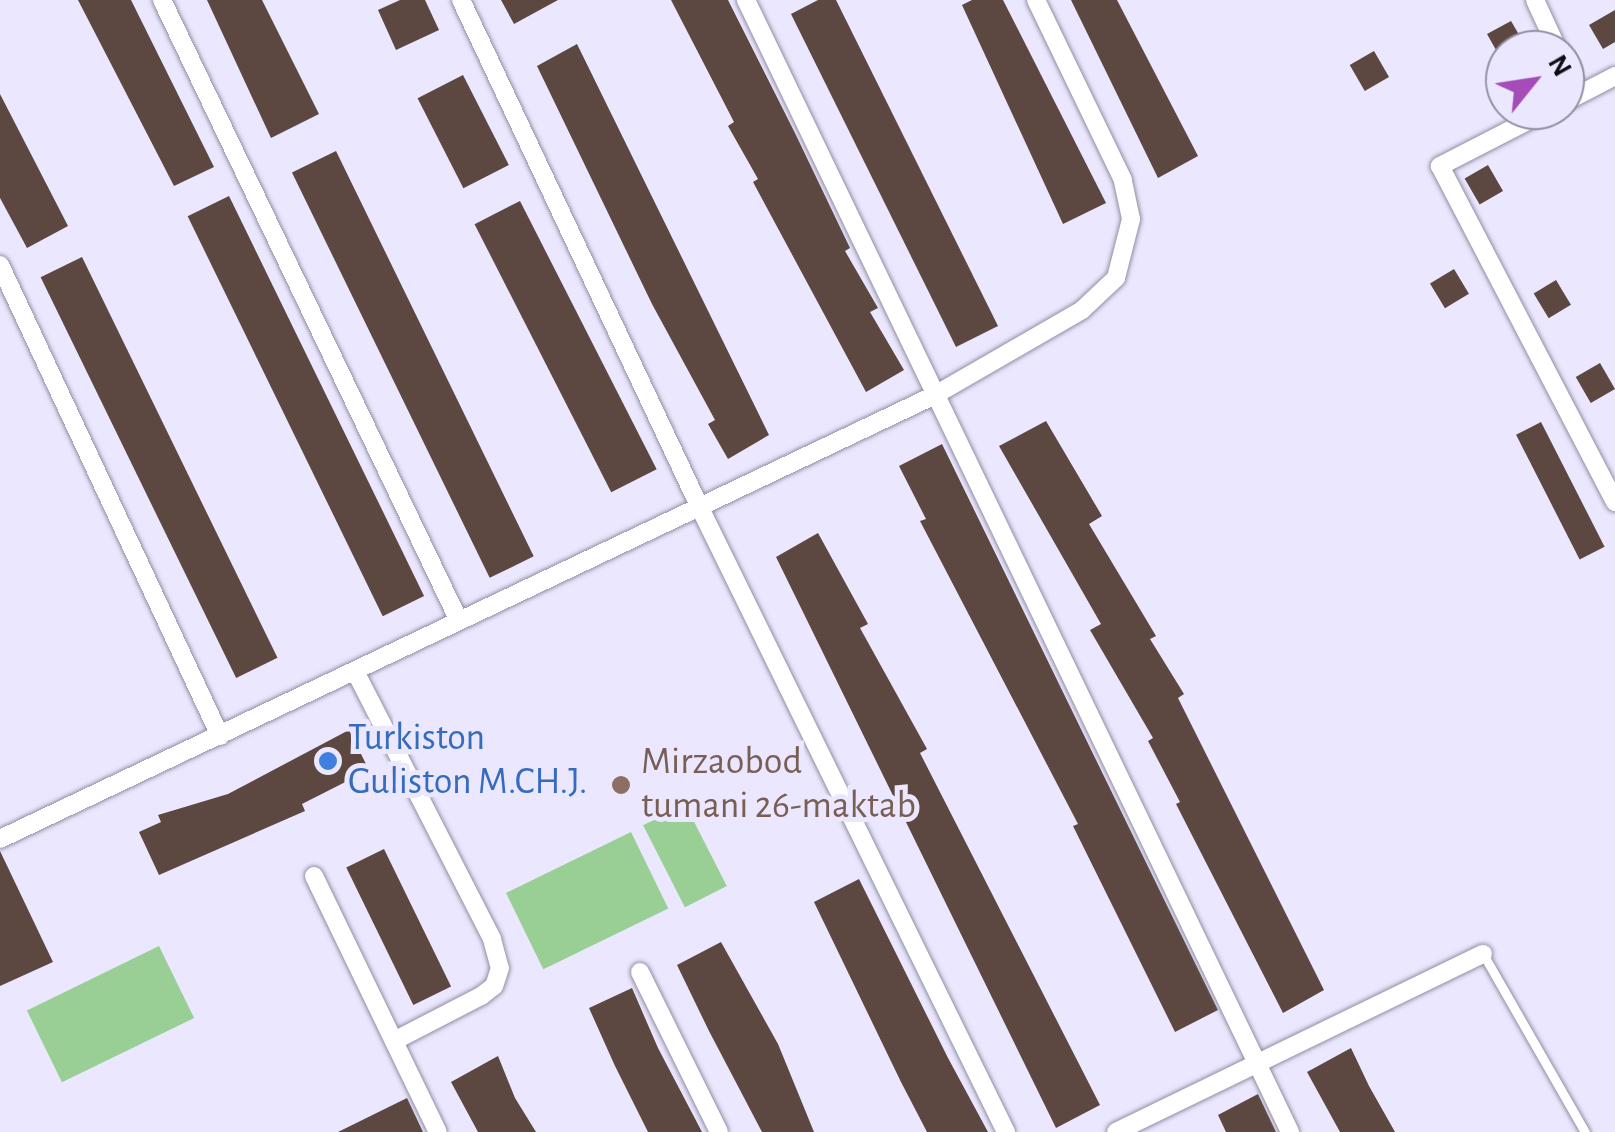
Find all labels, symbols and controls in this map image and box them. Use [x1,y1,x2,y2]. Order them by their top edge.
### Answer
north arrow [1485,30,1585,130]
text: N [1542,51,1576,81]
place label: Turkiston Guliston M.CH.J. [348,716,587,806]
place label: Mirzaobod tumani 26-maktab [641,740,916,829]
marker: Turkiston Guliston M.CH.J. [317,750,339,772]
marker: Mirzaobod tumani 26-maktab [610,774,632,796]

